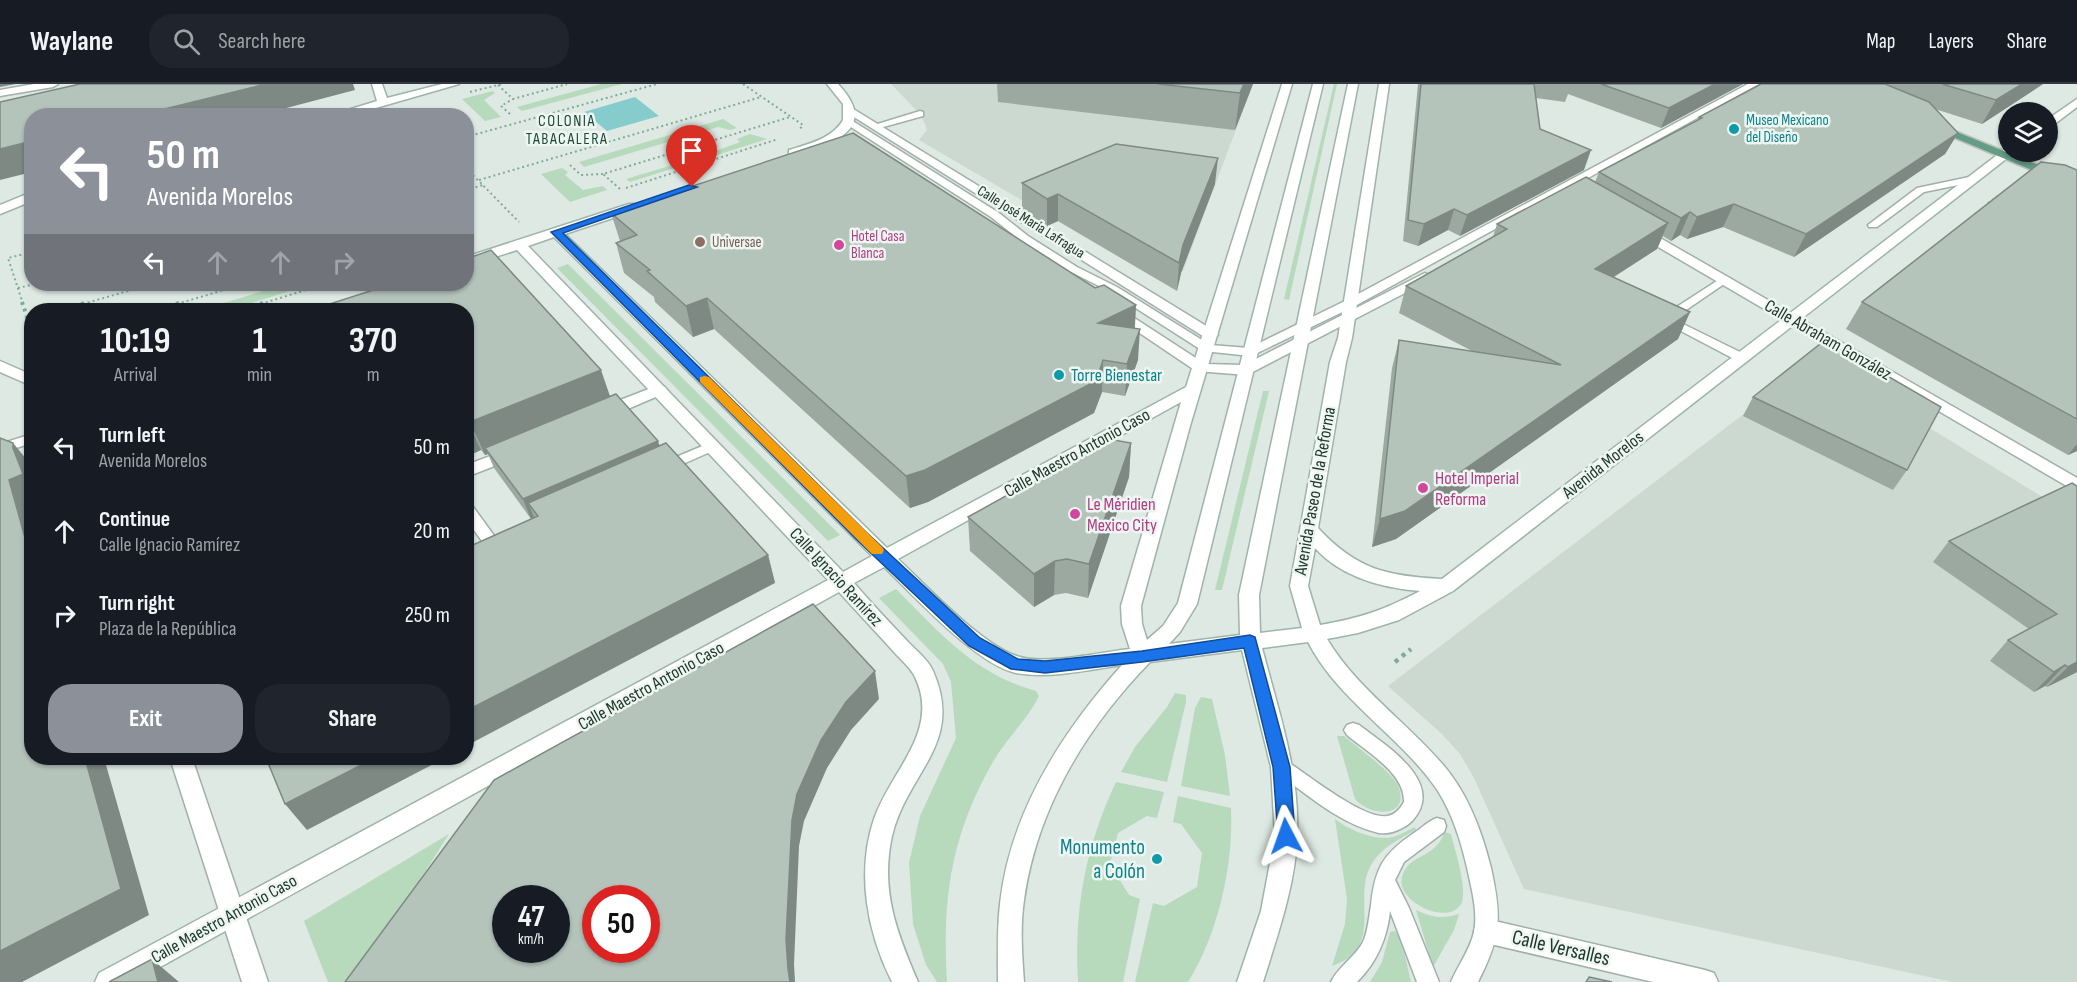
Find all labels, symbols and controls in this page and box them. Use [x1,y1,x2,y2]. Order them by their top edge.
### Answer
search box [149,14,569,68]
text: Waylane [30,25,113,58]
icon: search [170,25,203,58]
text: Search here [218,28,306,55]
text: Map [1866,29,1895,54]
text: Layers [1928,29,1974,54]
text: Share [2007,29,2047,54]
map controls [1998,102,2058,162]
button: layers [1998,102,2058,162]
place label: Museo Mexicano del Diseño [1746,111,1829,147]
district label: COLONIA TABACALERA [526,112,608,149]
marker: Museo Mexicano del Diseño [1727,122,1741,136]
pin [666,125,717,187]
text: 50 m [147,130,220,181]
icon: left [48,132,126,210]
icon: arrive [675,134,708,167]
text: Avenida Morelos [147,181,293,213]
street label: Calle José María Lafragua [974,181,1089,263]
place label: Hotel Casa Blanca [851,227,905,263]
place label: Universae [712,233,762,252]
marker: Universae [693,235,707,249]
marker: Hotel Casa Blanca [832,238,846,252]
icon: left [138,246,171,279]
icon: ahead [201,246,234,279]
icon: ahead [264,246,297,279]
icon: right [327,246,360,279]
street label: Calle Abraham González [1761,295,1896,385]
text: 10:19 [101,320,171,363]
text: 1 [253,320,267,363]
text: 370 [349,320,397,363]
text: Arrival [114,363,157,387]
text: min [247,363,272,387]
text: m [367,363,379,387]
place label: Torre Bienestar [1071,365,1162,386]
marker: Torre Bienestar [1052,368,1066,382]
street label: Calle Maestro Antonio Caso [1000,404,1154,502]
street label: Avenida Paseo de la Reforma [1290,405,1340,578]
text: Turn left [99,422,165,449]
street label: Avenida Morelos [1557,427,1648,504]
icon: left [48,431,81,464]
text: 50 m [414,434,450,461]
text: Avenida Morelos [99,449,207,473]
place label: Hotel Imperial Reforma [1435,468,1519,510]
marker: Hotel Imperial Reforma [1416,481,1430,495]
place label: Le Méridien Mexico City [1087,494,1157,536]
text: Continue [99,506,170,533]
marker: Le Méridien Mexico City [1068,507,1082,521]
icon: ahead [48,515,81,548]
text: 20 m [414,518,450,545]
street label: Calle Ignacio Ramírez [785,523,887,631]
text: Calle Ignacio Ramírez [99,533,240,557]
text: Turn right [99,590,175,617]
icon: right [48,599,81,632]
text: 250 m [405,602,450,629]
text: Plaza de la República [99,617,236,641]
street label: Calle Maestro Antonio Caso [574,637,728,735]
button: Exit [48,684,243,753]
button: Share [255,684,450,753]
position arrow [1254,804,1318,868]
place label: Monumento a Colón [1060,835,1145,884]
marker: Monumento a Colón [1150,852,1164,866]
street label: Calle Maestro Antonio Caso [147,870,301,968]
speed limit sign: 50 [582,885,660,963]
text: 47 [518,899,544,935]
street label: Calle Versalles [1510,925,1612,971]
text: km/h [518,930,544,949]

